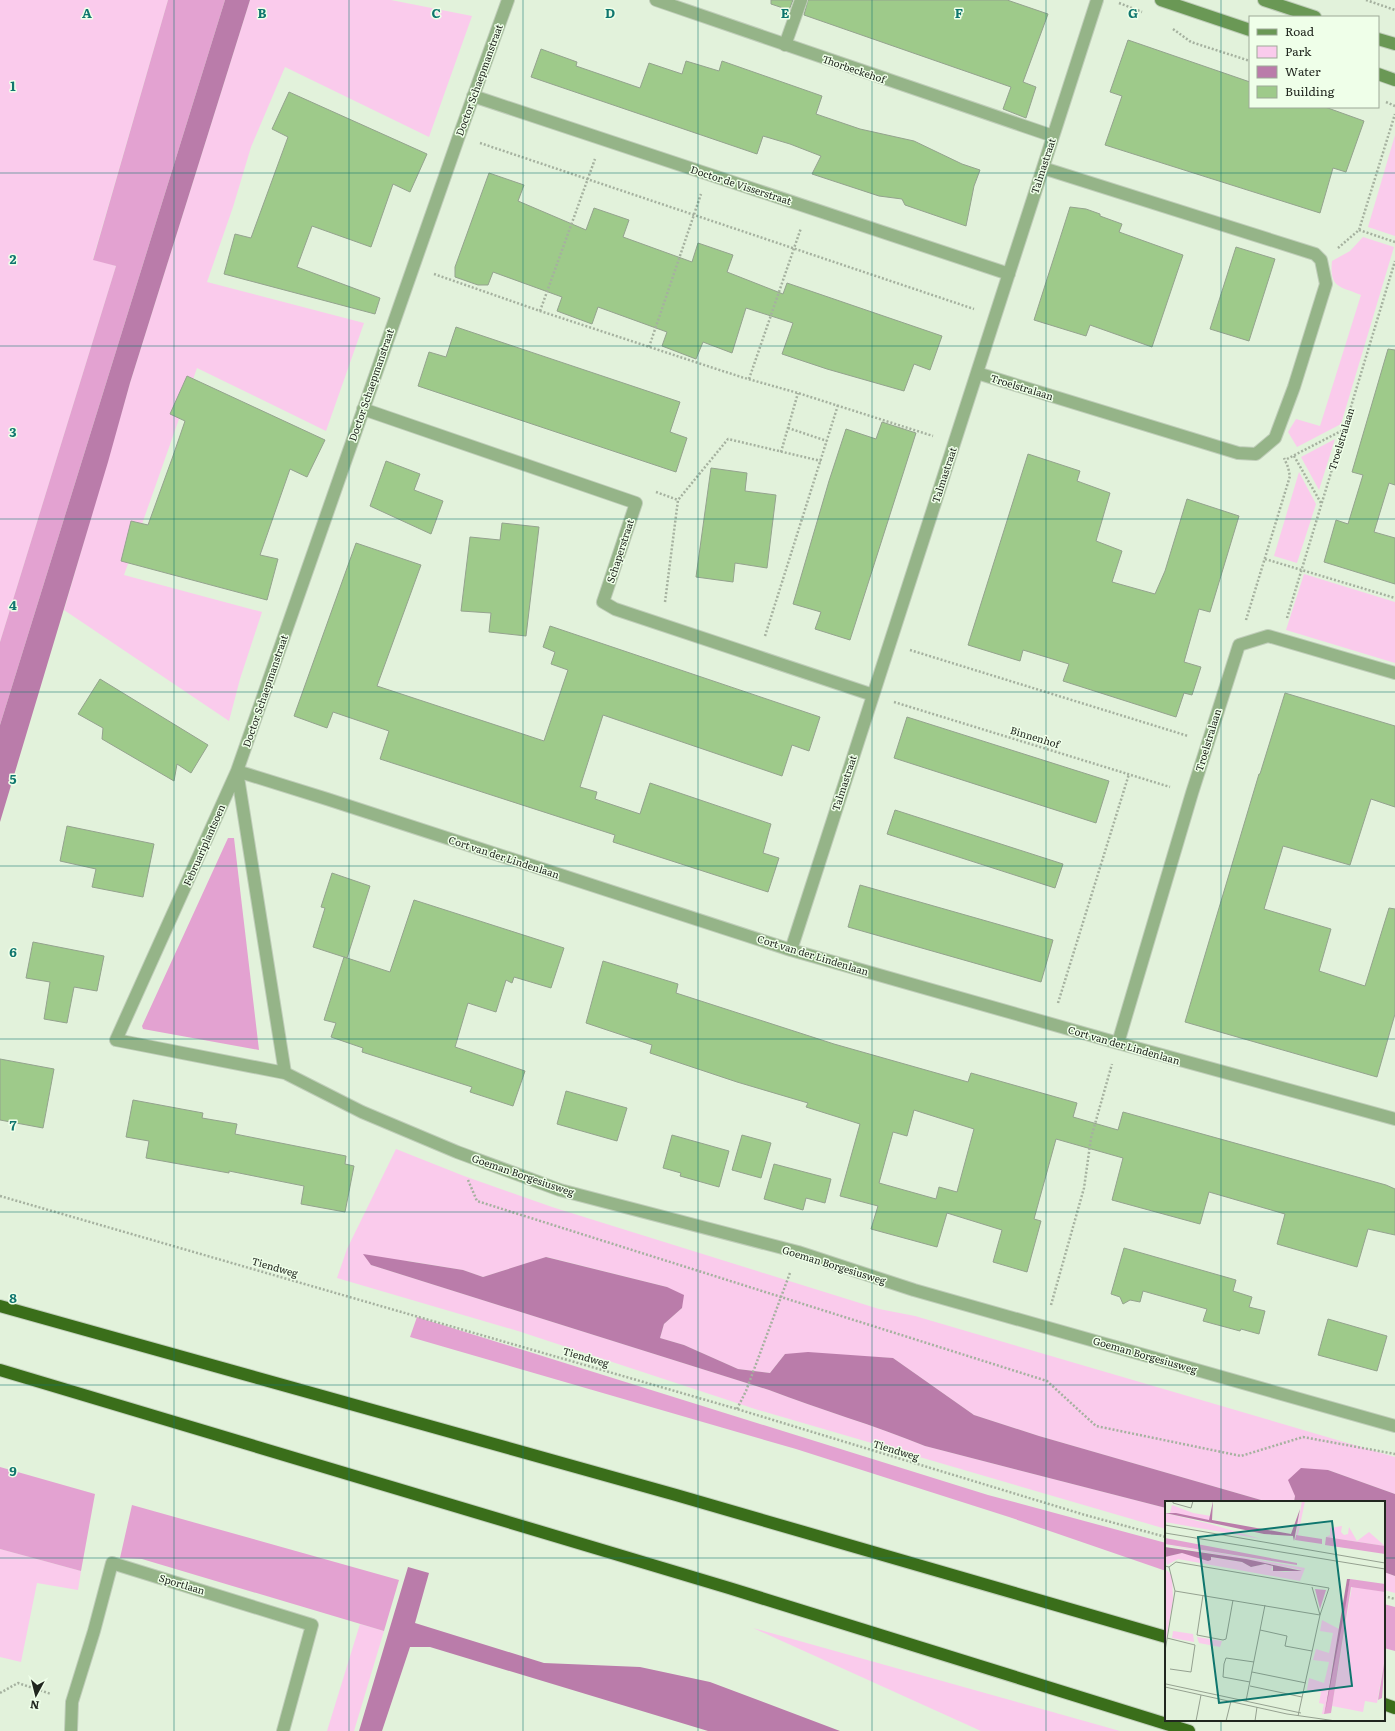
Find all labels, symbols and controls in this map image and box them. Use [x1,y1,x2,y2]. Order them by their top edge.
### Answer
text: A [82,3,92,22]
text: B [258,3,267,22]
text: C [431,3,441,22]
text: D [605,3,615,22]
text: E [781,3,790,22]
text: F [955,3,963,22]
text: G [1128,3,1138,22]
legend [1249,16,1379,108]
street label: Doctor Schaepmanstraat [451,22,506,138]
text: Road [1285,22,1315,40]
text: Park [1285,42,1312,60]
street label: Thorbeckehof [820,51,889,87]
text: Water [1285,62,1321,80]
text: 1 [10,76,16,95]
text: Building [1285,82,1335,100]
street label: Talmastraat [1026,136,1059,196]
street label: Doctor de Visserstraat [689,161,793,208]
text: 2 [10,249,17,268]
street label: Doctor Schaepmanstraat [344,327,397,443]
street label: Troelstralaan [989,370,1056,403]
street label: Troelstralaan [1324,405,1357,472]
text: 3 [9,422,17,441]
street label: Talmastraat [927,445,960,505]
street label: Schaperstraat [602,517,637,585]
text: 4 [9,595,17,614]
street label: Doctor Schaepmanstraat [238,633,291,749]
street label: Troelstralaan [1191,706,1224,773]
street label: Binnenhof [1009,722,1063,751]
street label: Talmastraat [827,753,860,813]
text: 5 [9,769,17,788]
street label: Februariplantsoen [179,801,228,888]
street label: Cort van der Lindenlaan [447,832,562,882]
street label: Cort van der Lindenlaan [756,930,871,979]
text: 6 [9,942,17,961]
street label: Cort van der Lindenlaan [1066,1021,1182,1068]
text: 7 [9,1115,17,1134]
street label: Goeman Borgesiusweg [470,1150,577,1199]
street label: Goeman Borgesiusweg [781,1242,888,1288]
street label: Tiendweg [250,1253,300,1280]
text: 8 [9,1288,17,1307]
street label: Goeman Borgesiusweg [1091,1332,1199,1377]
street label: Tiendweg [561,1343,611,1370]
street label: Tiendweg [871,1435,921,1464]
text: 9 [9,1461,17,1480]
inset map [1165,1501,1385,1721]
street label: Sportlaan [157,1569,207,1598]
north arrow [16,1675,56,1715]
text: N [29,1697,40,1714]

